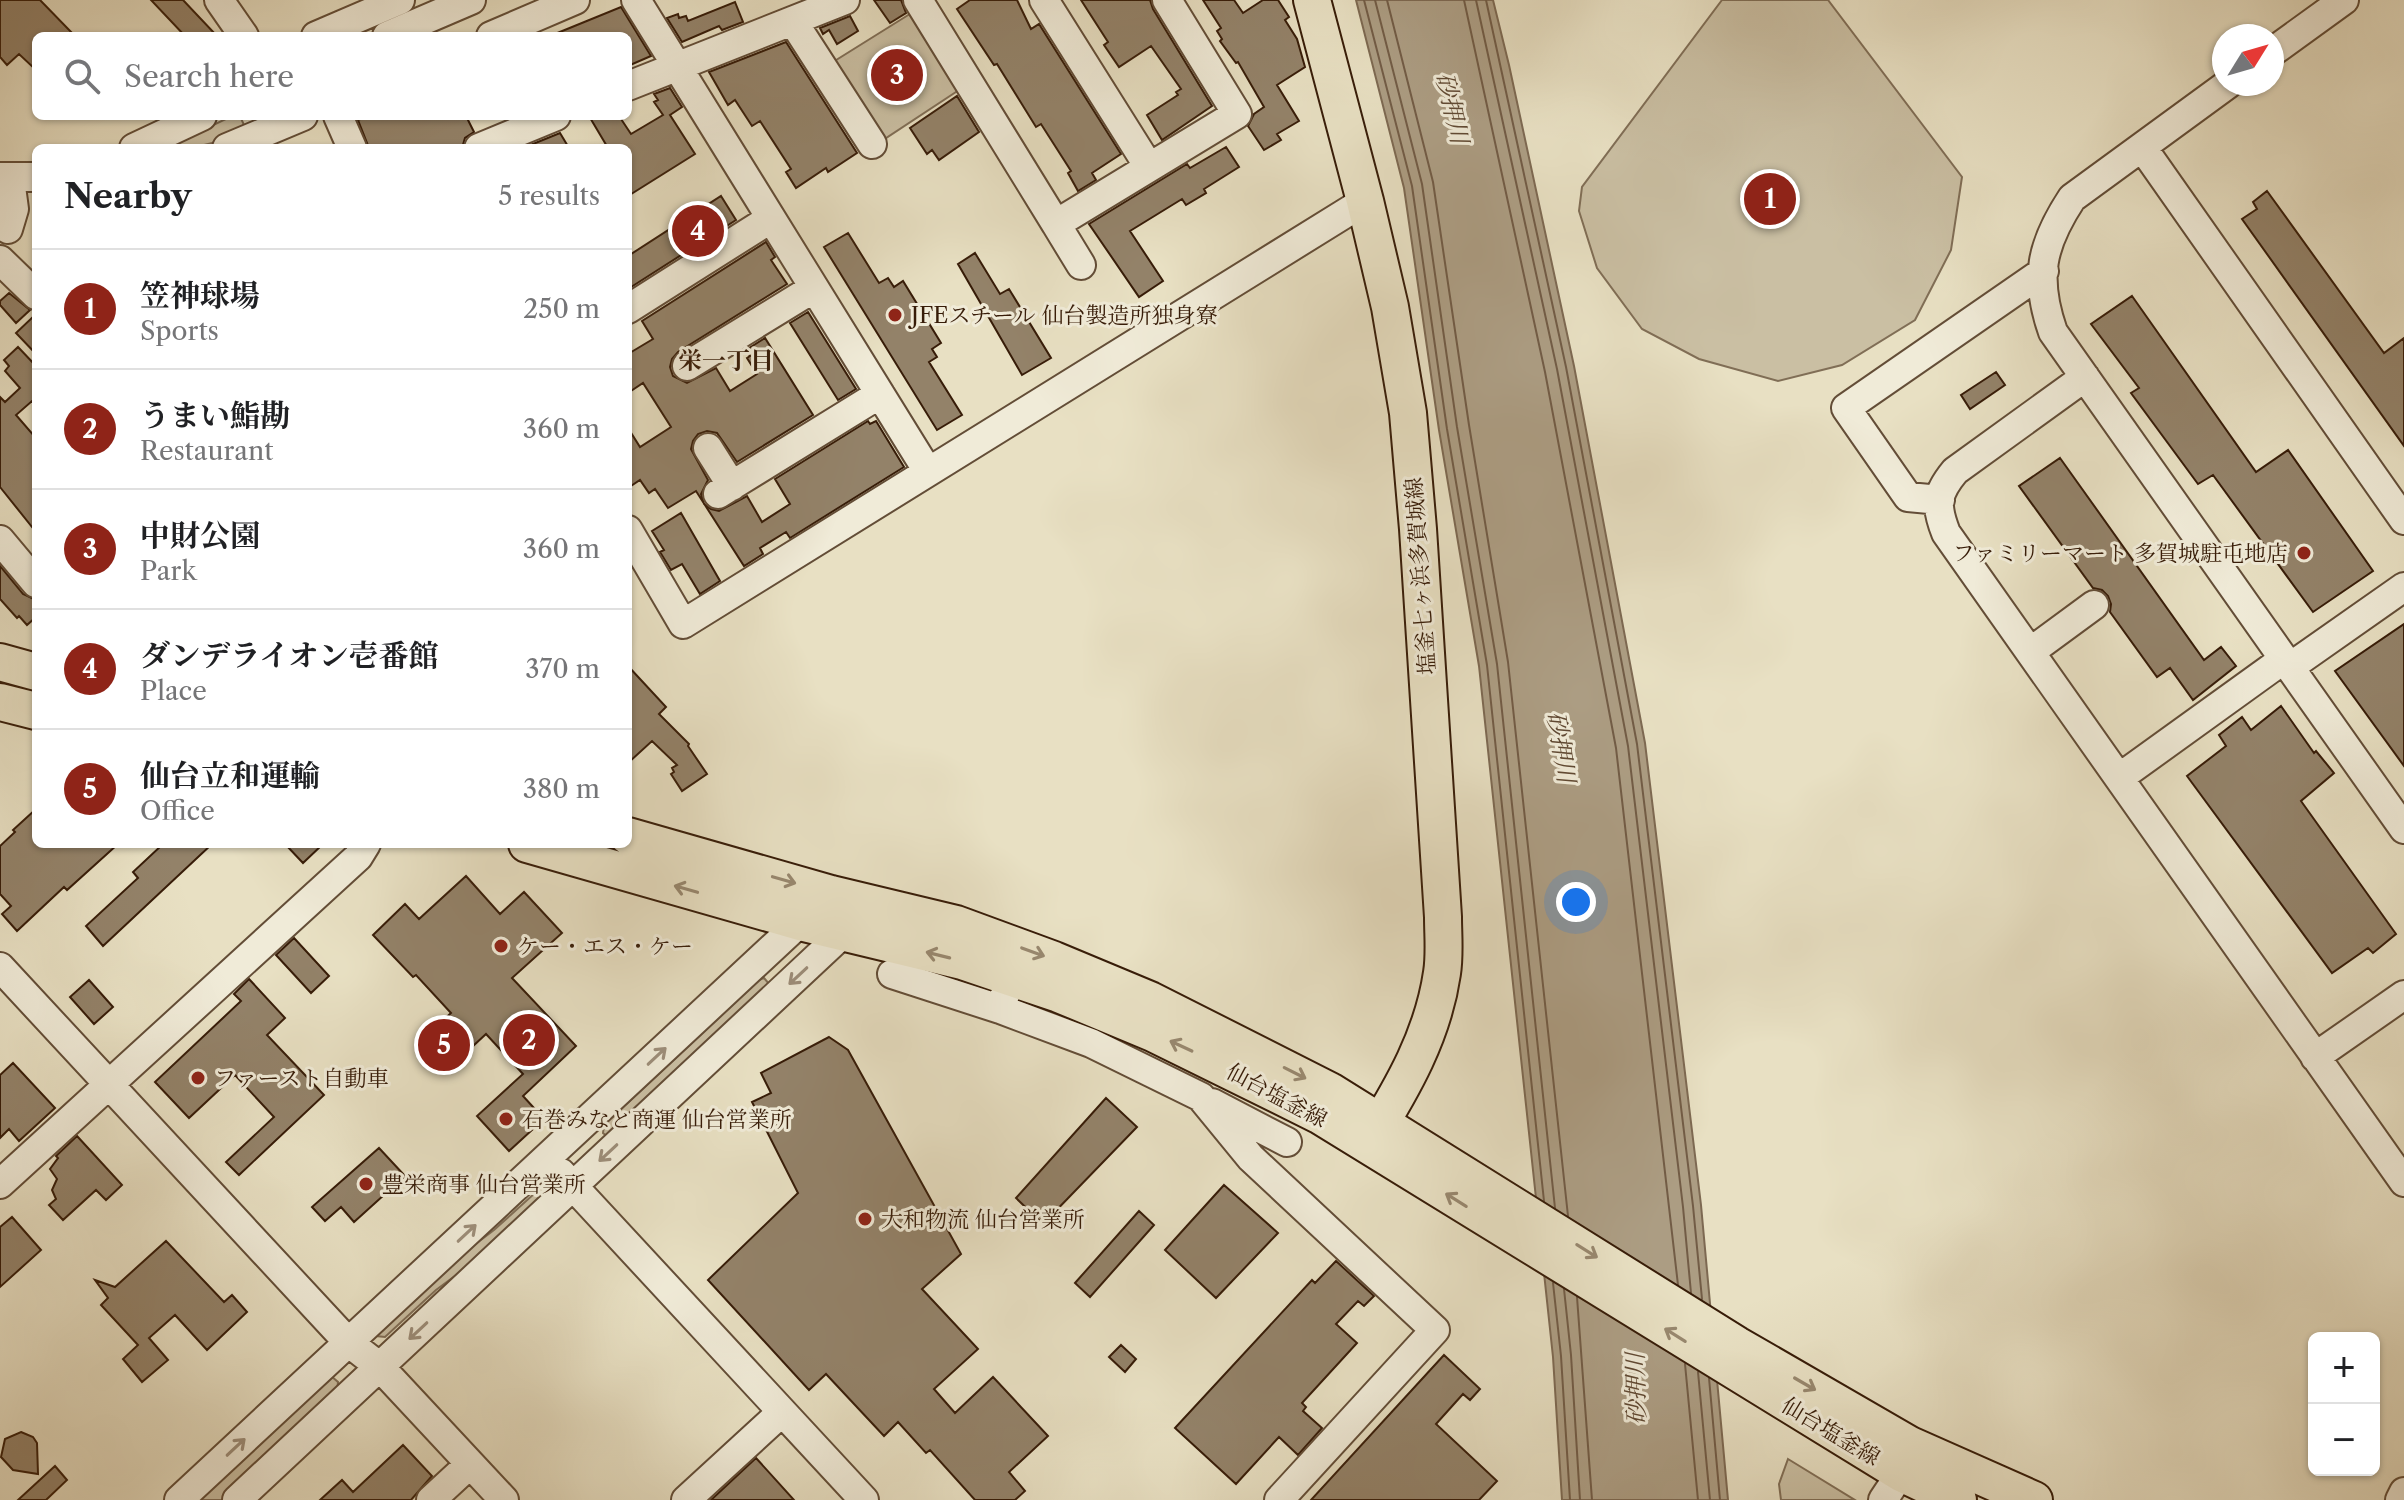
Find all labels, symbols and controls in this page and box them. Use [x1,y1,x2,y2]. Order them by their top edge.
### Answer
north arrow [2212,24,2284,96]
search box [32,32,632,120]
pin: 3 [871,45,923,105]
icon: search [60,54,104,98]
text: Search here [124,58,294,95]
water label: 砂押川 [1430,70,1475,149]
pin: 1 [1744,169,1796,229]
text: Nearby [64,175,192,217]
text: 5 results [498,180,600,212]
pin: 4 [672,201,724,261]
text: 笠神球場 [140,277,260,314]
text: 1 [84,293,96,325]
text: 250 m [523,293,600,325]
place label: JFEスチール 仙台製造所独身寮 [908,302,1217,329]
marker: JFEスチール 仙台製造所独身寮 [886,306,904,324]
text: Sports [140,315,219,347]
district label: 栄一丁目 [678,346,774,375]
text: うまい鮨勘 [140,397,290,434]
text: 2 [82,413,98,445]
text: 360 m [523,413,600,445]
text: Restaurant [140,435,274,467]
street label: 塩釜七ヶ浜多賀城線 [1400,476,1441,676]
text: 中財公園 [140,517,260,554]
text: 3 [83,533,97,565]
text: 360 m [523,533,600,565]
place label: ファミリーマート 多賀城駐屯地店 [1953,540,2288,567]
marker: ファミリーマート 多賀城駐屯地店 [2295,544,2313,562]
text: Park [140,555,197,587]
text: ダンデライオン壱番館 [140,637,439,674]
text: 4 [82,653,98,685]
text: 370 m [525,653,600,685]
text: Place [140,675,207,707]
water label: 砂押川 [1542,709,1582,788]
text: 仙台立和運輸 [140,757,320,794]
text: 5 [83,773,97,805]
text: 380 m [523,773,600,805]
text: Office [140,795,215,827]
one-way arrow [770,874,796,889]
one-way arrow [674,881,700,896]
your location [1556,882,1596,922]
place label: ケー・エス・ケー [517,933,693,960]
marker: ケー・エス・ケー [492,937,510,955]
one-way arrow [1021,946,1045,960]
one-way arrow [925,947,951,962]
one-way arrow [789,966,809,984]
pin: 2 [503,1010,555,1070]
pin: 5 [418,1015,470,1075]
one-way arrow [1169,1038,1193,1053]
one-way arrow [647,1047,667,1065]
street label: 仙台塩釜線 [1222,1058,1332,1133]
place label: ファースト自動車 [214,1065,388,1092]
one-way arrow [1282,1066,1306,1081]
marker: ファースト自動車 [189,1069,207,1087]
place label: 石巻みなと商運 仙台営業所 [522,1106,792,1133]
marker: 石巻みなと商運 仙台営業所 [497,1110,515,1128]
one-way arrow [598,1143,618,1161]
place label: 豊栄商事 仙台営業所 [382,1171,586,1198]
marker: 豊栄商事 仙台営業所 [357,1175,375,1193]
one-way arrow [1445,1192,1468,1208]
place label: 大和物流 仙台営業所 [881,1206,1085,1233]
marker: 大和物流 仙台営業所 [856,1210,874,1228]
one-way arrow [456,1224,476,1242]
one-way arrow [1575,1244,1598,1260]
one-way arrow [408,1321,428,1340]
one-way arrow [1664,1327,1686,1344]
map controls [2308,1332,2380,1476]
button: + [2308,1332,2380,1404]
water label: 砂押川 [1620,1350,1651,1425]
one-way arrow [1793,1376,1816,1392]
street label: 仙台塩釜線 [1777,1392,1885,1471]
button: − [2308,1404,2380,1476]
one-way arrow [226,1437,246,1456]

